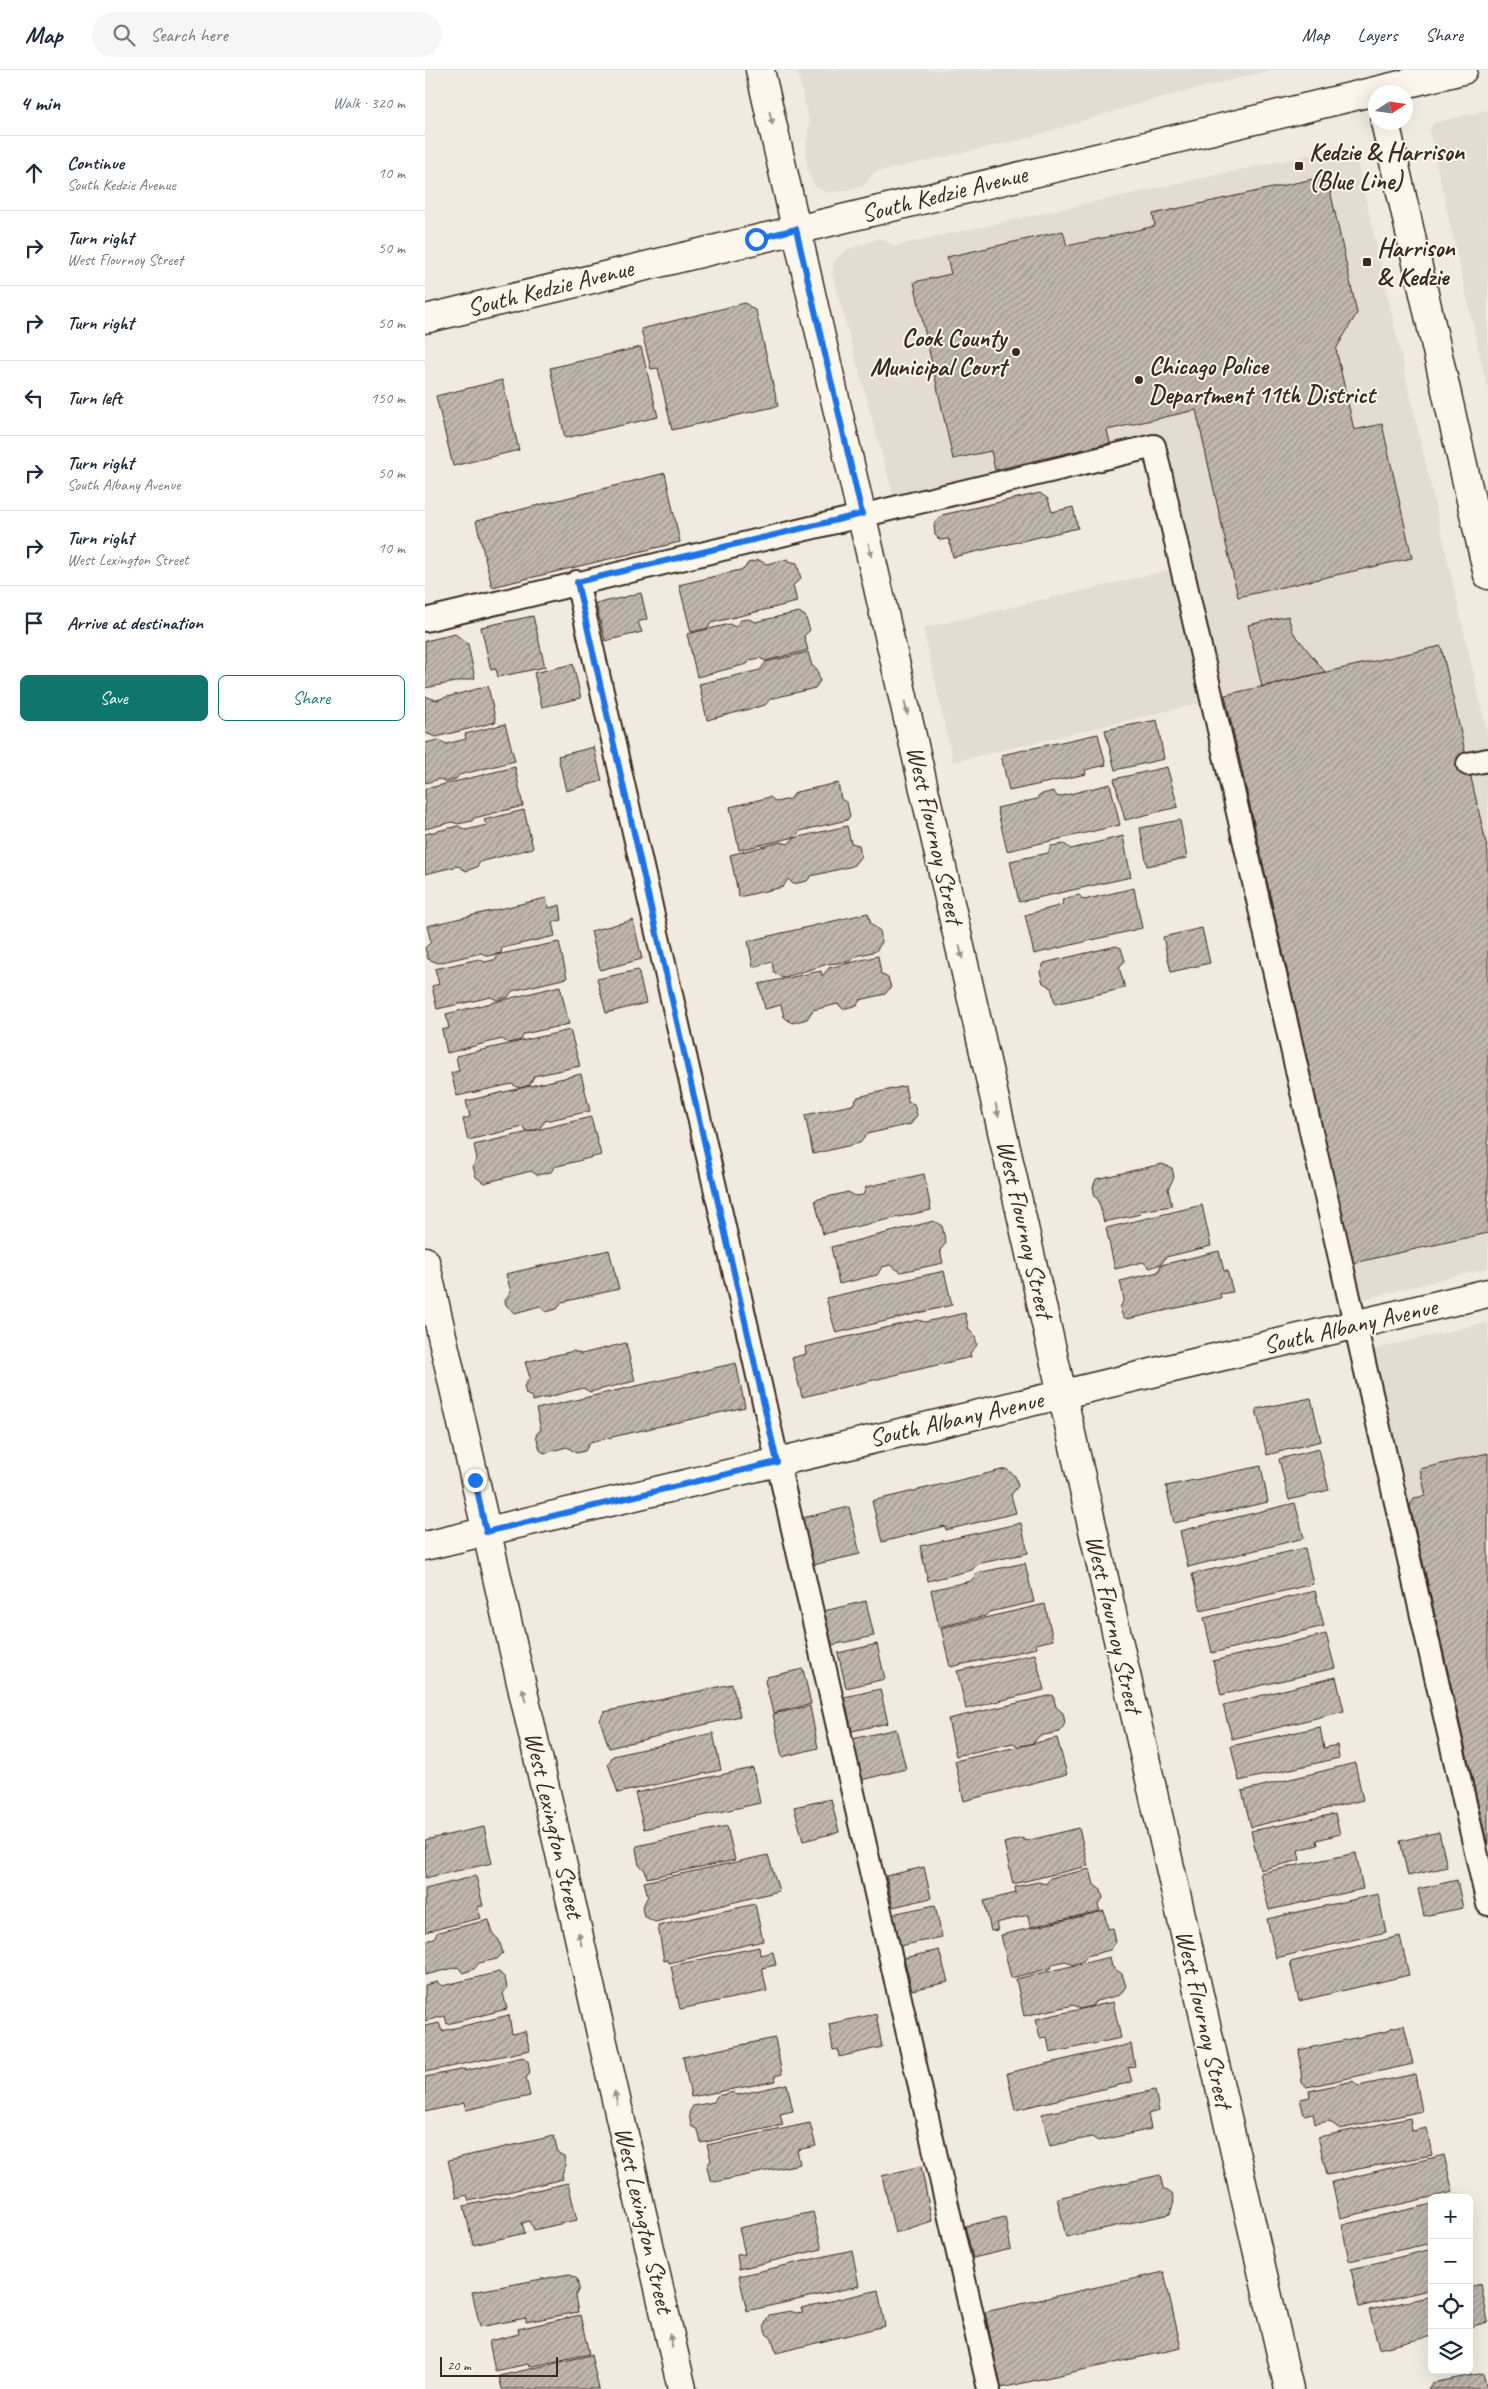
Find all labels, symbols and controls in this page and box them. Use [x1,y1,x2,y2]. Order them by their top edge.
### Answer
search box [92,12,442,57]
text: Map [25,20,62,50]
icon: search [110,21,138,49]
text: Search here [150,23,228,47]
text: Map [1302,24,1330,46]
text: Layers [1358,24,1397,46]
text: Share [1425,24,1463,46]
north arrow [1368,85,1413,130]
text: 4 min [20,90,60,116]
text: Walk · 320 m [333,93,405,113]
one-way arrow [767,110,775,125]
place label: Kedzie & Harrison (Blue Line) [1309,136,1466,197]
text: Continue [67,151,124,175]
street label: South Kedzie Avenue [858,157,1032,230]
icon: ahead [20,159,48,187]
marker: Kedzie & Harrison (Blue Line) [1293,160,1305,172]
text: 10 m [378,163,405,183]
text: South Kedzie Avenue [67,175,176,195]
text: Turn right [67,226,134,250]
route start [745,228,768,251]
place label: Harrison & Kedzie [1377,232,1456,293]
icon: right [20,234,48,262]
text: 50 m [378,238,405,258]
text: West Flournoy Street [67,250,183,270]
street label: South Kedzie Avenue [464,251,638,324]
marker: Harrison & Kedzie [1361,256,1373,268]
icon: right [20,309,48,337]
text: Turn right [67,311,134,335]
text: 50 m [378,313,405,333]
place label: Cook County Municipal Court [870,322,1010,383]
marker: Cook County Municipal Court [1010,346,1022,358]
place label: Chicago Police Department 11th District [1149,350,1377,411]
marker: Chicago Police Department 11th District [1133,374,1145,386]
icon: left [20,384,48,412]
text: Turn left [67,386,122,410]
text: 150 m [371,388,405,408]
text: Turn right [67,451,134,475]
icon: right [20,459,48,487]
text: 50 m [378,463,405,483]
text: South Albany Avenue [67,475,180,495]
text: Turn right [67,526,134,550]
icon: right [20,534,48,562]
text: 10 m [378,538,405,558]
one-way arrow [866,542,874,557]
text: West Lexington Street [67,550,188,570]
icon: arrive [20,609,48,637]
text: Arrive at destination [67,611,203,635]
button: Save [20,675,208,721]
button: Share [218,675,405,721]
one-way arrow [902,701,910,716]
street label: West Flournoy Street [899,743,972,931]
one-way arrow [957,944,965,960]
one-way arrow [993,1103,1001,1118]
street label: West Flournoy Street [989,1137,1062,1325]
street label: South Albany Avenue [1260,1290,1442,1362]
street label: South Albany Avenue [866,1383,1048,1455]
route end [464,1469,487,1492]
street label: West Flournoy Street [1078,1532,1151,1720]
one-way arrow [520,1688,528,1703]
street label: West Lexington Street [517,1729,592,1924]
street label: West Flournoy Street [1168,1927,1241,2115]
one-way arrow [576,1932,584,1947]
one-way arrow [612,2090,620,2105]
street label: West Lexington Street [607,2124,682,2319]
map controls [1428,2194,1473,2374]
button: + [1428,2194,1473,2239]
button: − [1428,2239,1473,2284]
button: locate [1428,2284,1473,2329]
button: layers [1428,2329,1473,2374]
one-way arrow [667,2334,675,2349]
scale bar [440,2354,557,2377]
text: 20 m [447,2357,471,2374]

